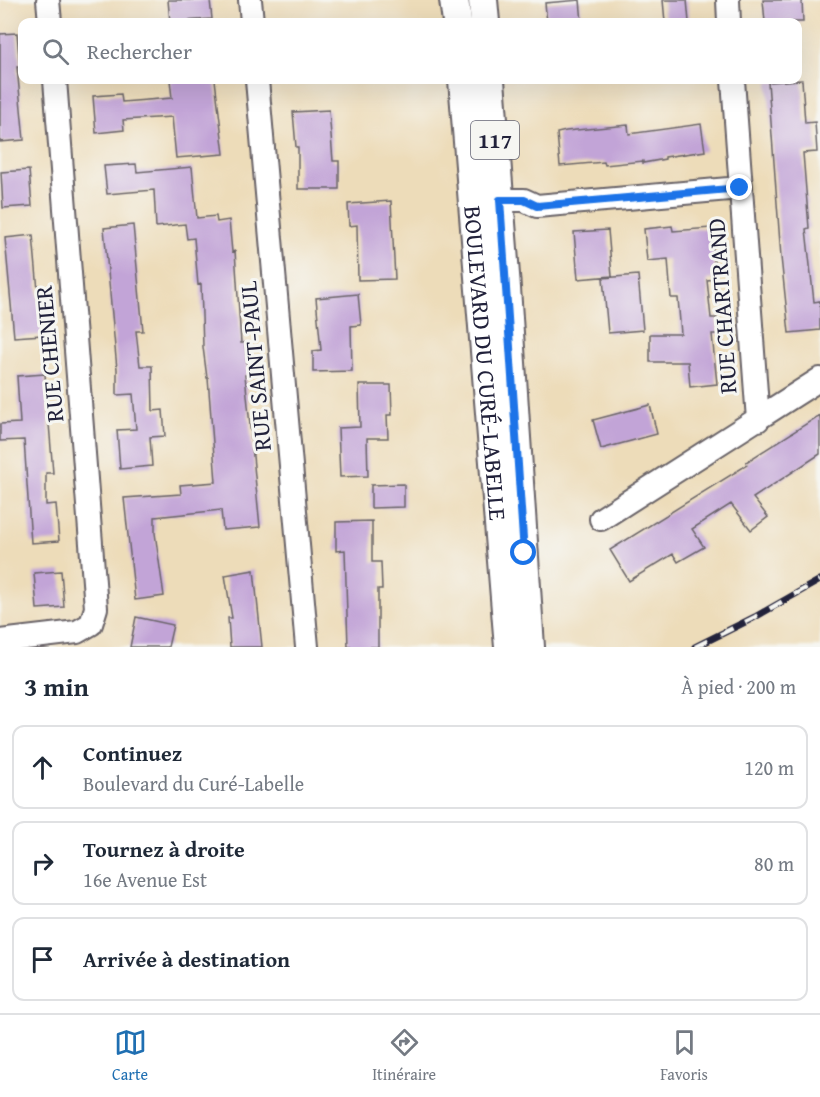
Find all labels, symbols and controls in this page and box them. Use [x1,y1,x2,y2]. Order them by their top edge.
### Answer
search box [18,18,802,84]
icon: search [39,35,72,68]
text: Rechercher [87,35,192,67]
road number: 117 [471,121,519,159]
route end [726,174,752,200]
street label: BOULEVARD DU CURÉ-LABELLE [456,204,516,522]
street label: RUE CHARTRAND [698,217,746,395]
street label: RUE SAINT-PAUL [230,279,280,453]
street label: RUE CHENIER [26,284,72,424]
route start [510,539,536,565]
text: 3 min [24,667,89,706]
text: À pied · 200 m [681,672,796,701]
text: Continuez [83,737,182,769]
icon: ahead [26,751,59,784]
text: 120 m [744,753,794,782]
text: Boulevard du Curé-Labelle [83,769,304,798]
text: Tournez à droite [83,833,245,865]
icon: right [26,847,59,880]
text: 80 m [754,849,794,878]
text: 16e Avenue Est [83,865,207,894]
icon: arrive [26,943,59,976]
text: Arrivée à destination [83,943,290,975]
tab: Carte [112,1026,148,1086]
tab: Itinéraire [372,1026,436,1086]
tab: Favoris [660,1026,708,1086]

